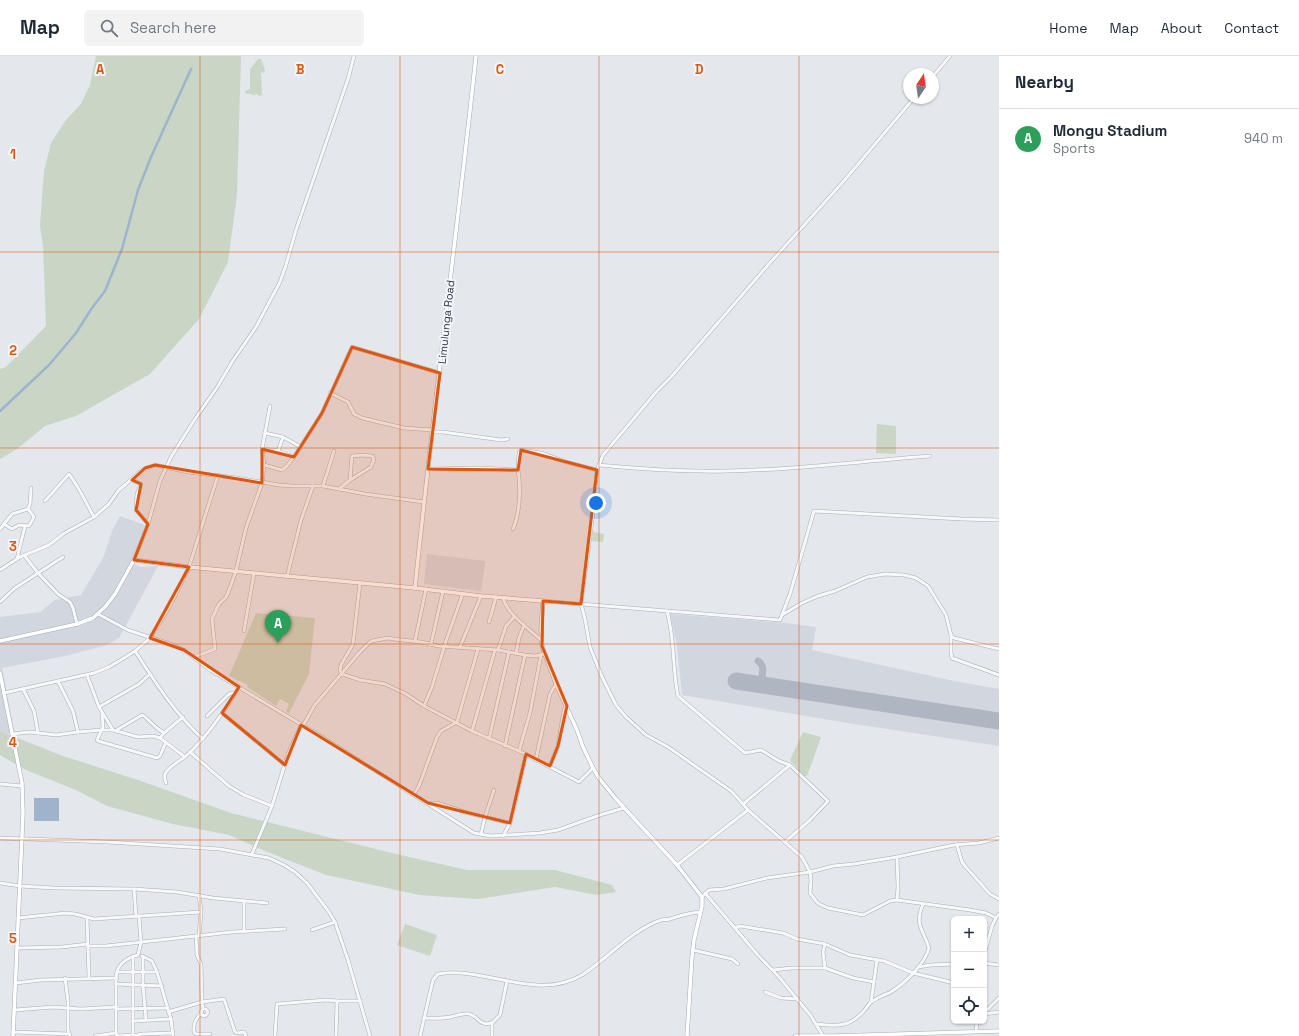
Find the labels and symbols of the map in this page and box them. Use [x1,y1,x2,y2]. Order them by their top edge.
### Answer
text: A [96,61,105,78]
text: B [296,61,305,78]
text: C [496,61,504,78]
text: D [695,61,704,78]
north arrow [903,68,939,104]
text: 1 [10,146,16,163]
street label: Limulunga Road [435,279,457,365]
text: 2 [9,342,17,359]
your location [586,493,606,513]
text: 3 [9,538,17,555]
pin: A [265,610,291,643]
text: 4 [9,734,17,751]
text: 5 [9,930,17,947]

